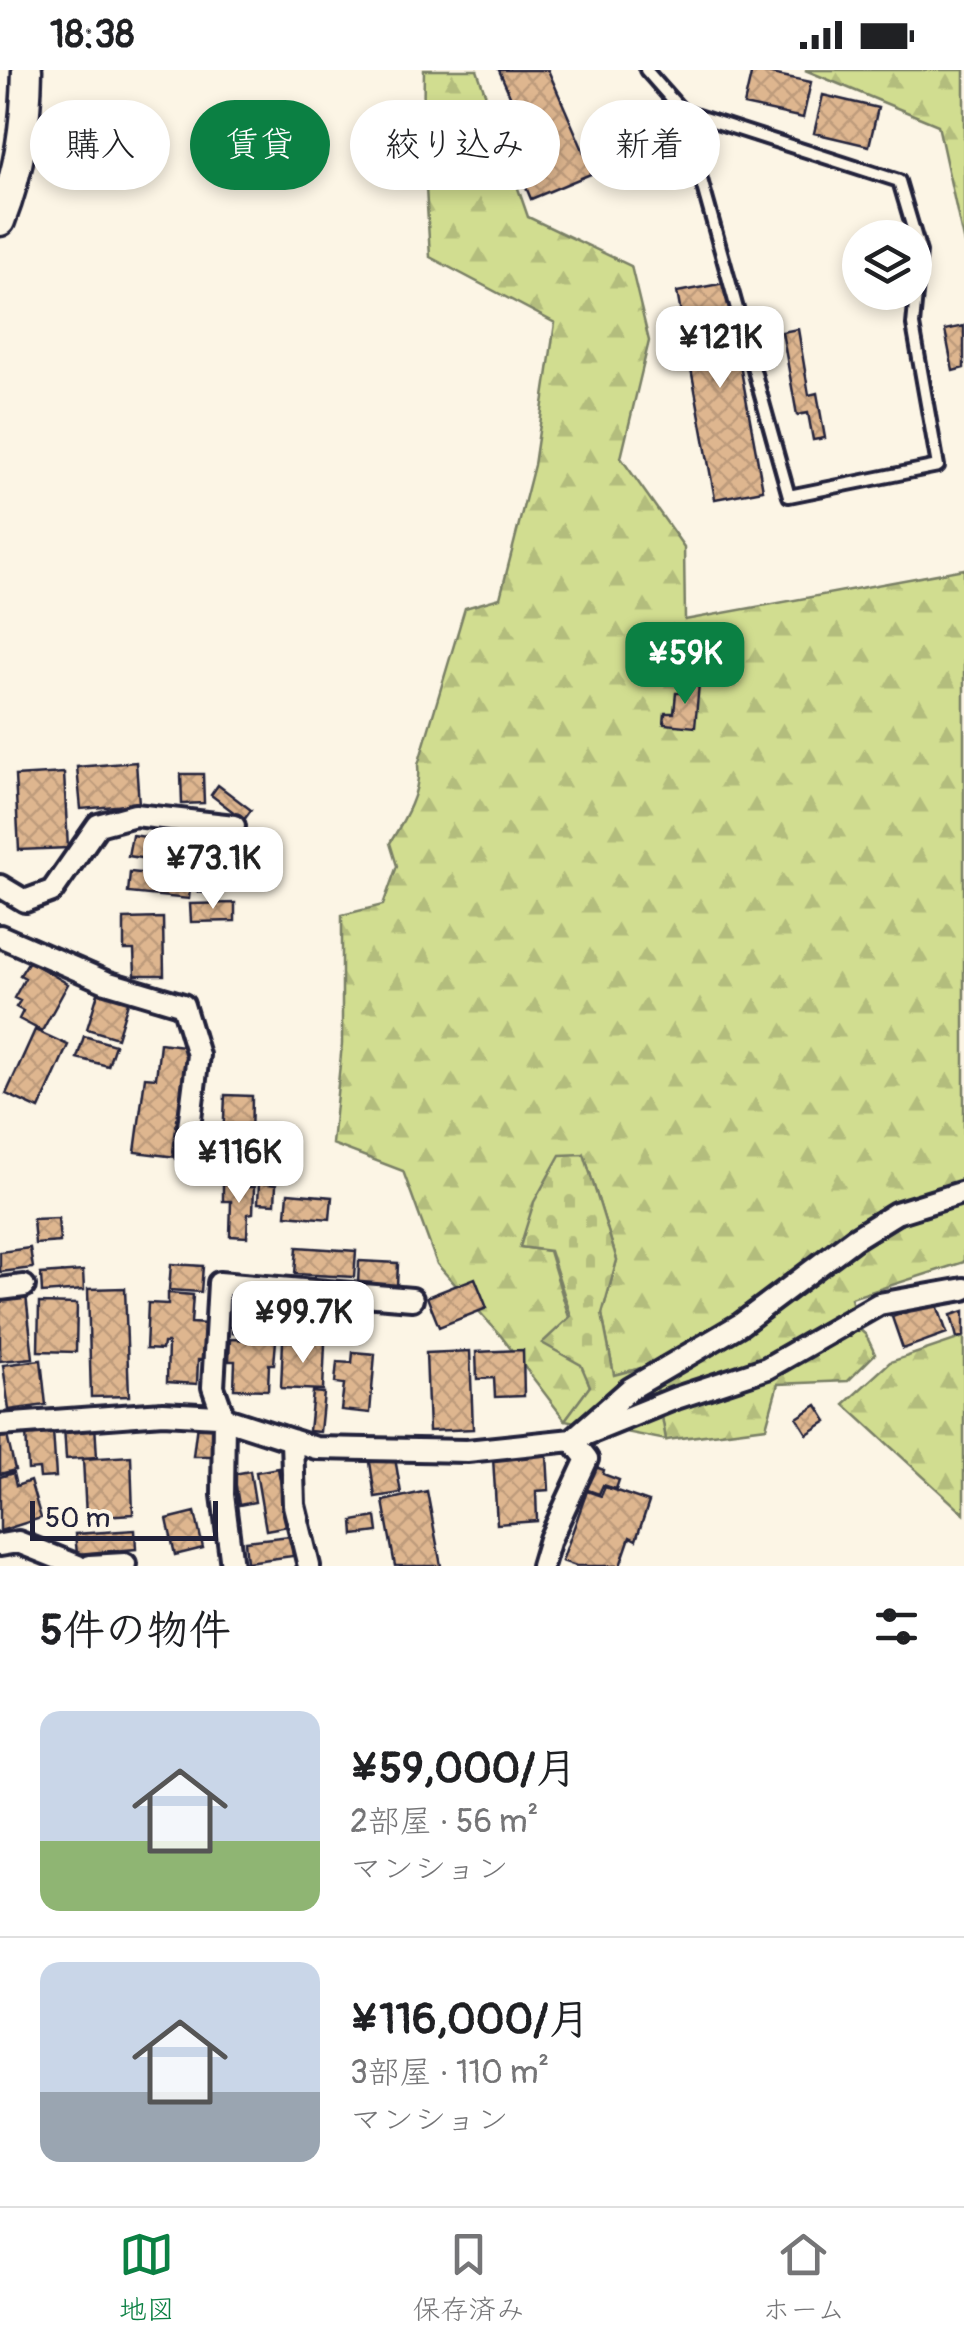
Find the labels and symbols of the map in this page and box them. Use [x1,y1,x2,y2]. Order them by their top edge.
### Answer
pin: ¥121K [650,306,790,391]
pin: ¥59K [626,622,744,707]
pin: ¥73.1K [132,827,294,912]
pin: ¥116K [169,1121,309,1206]
pin: ¥99.7K [222,1281,384,1366]
scale bar [30,1496,218,1540]

